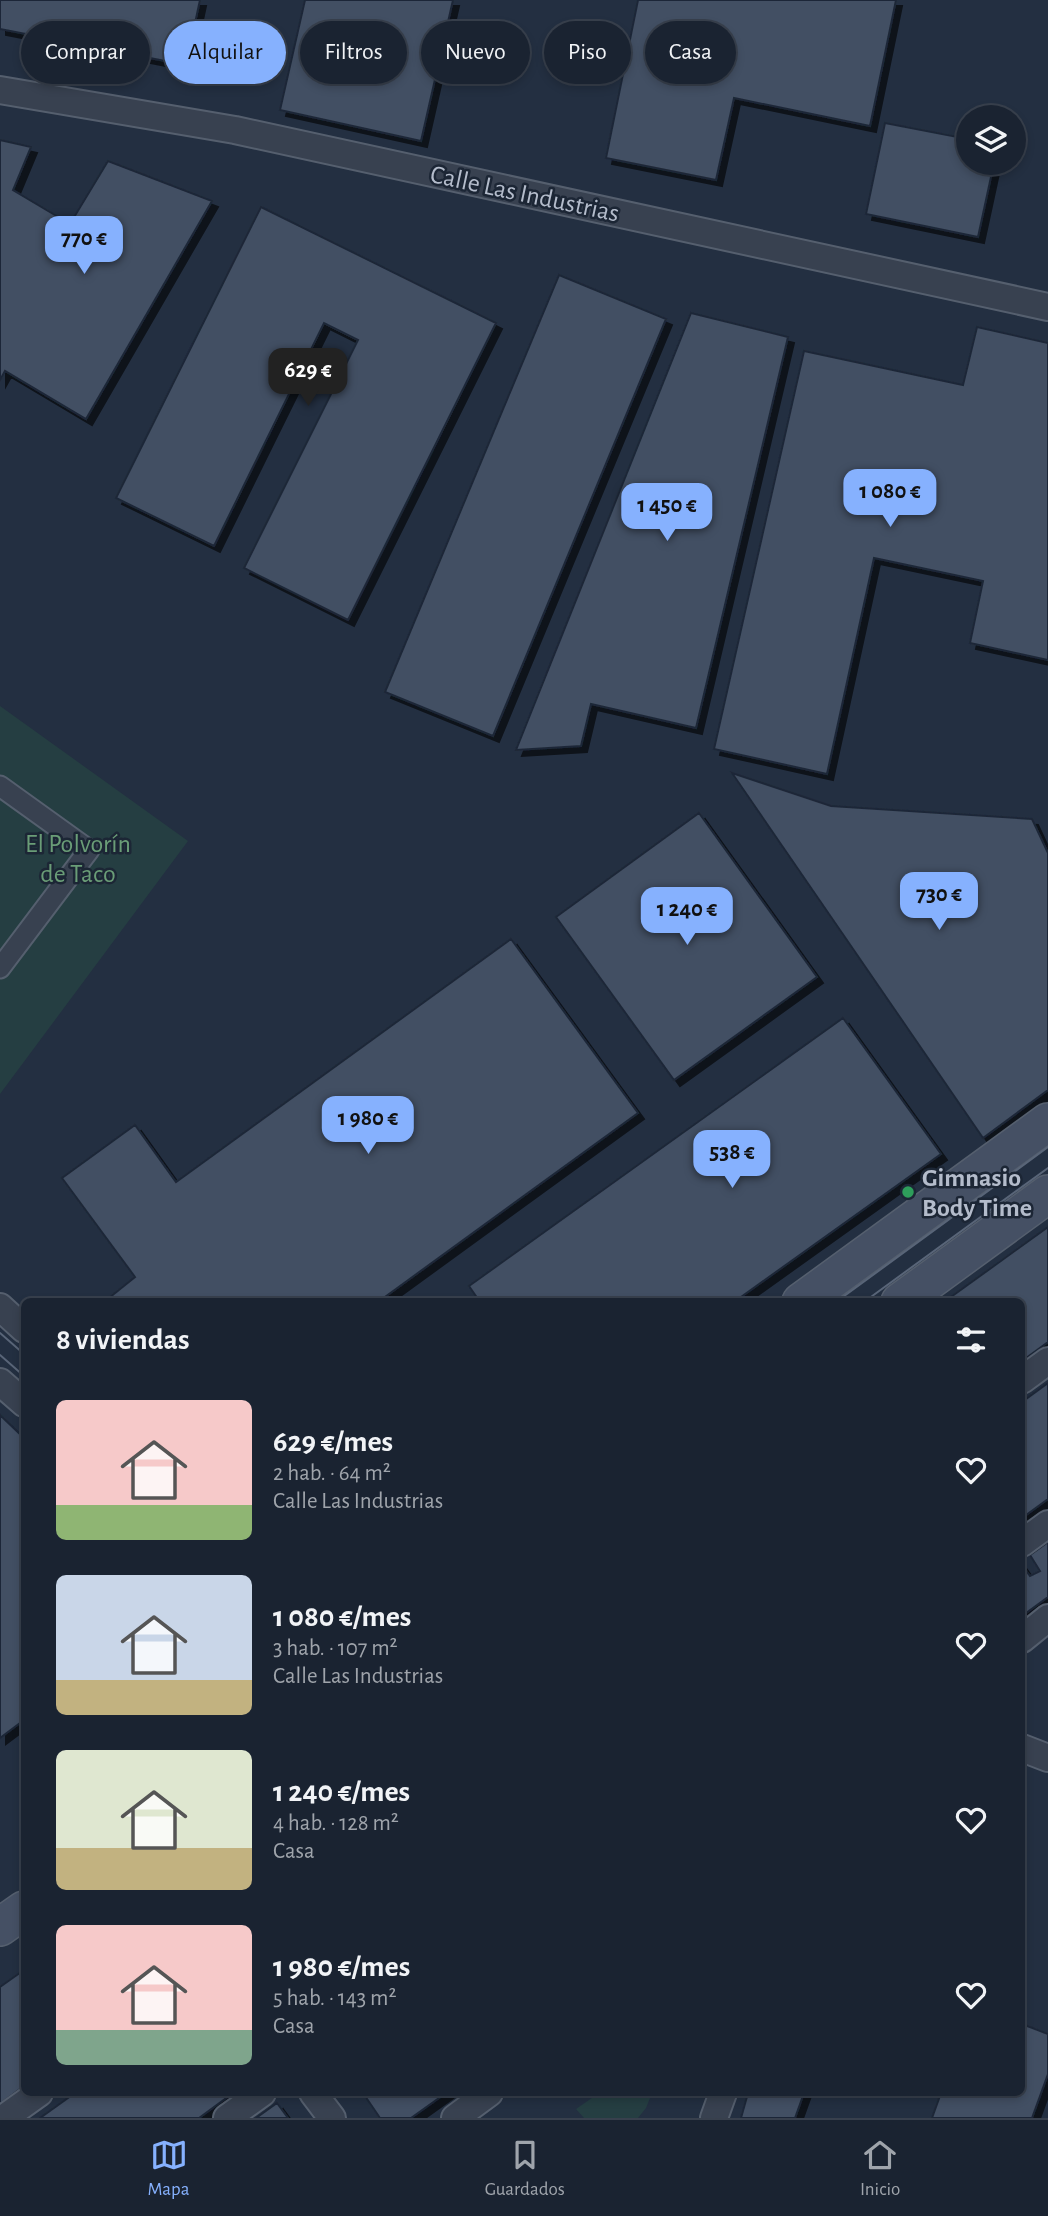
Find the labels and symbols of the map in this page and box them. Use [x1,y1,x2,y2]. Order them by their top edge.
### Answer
street label: Calle Las Industrias [428,161,622,227]
pin: 770 € [35,216,133,276]
pin: 629 € [259,348,357,408]
pin: 1 080 € [825,470,955,529]
pin: 1 450 € [602,484,732,543]
park label: El Polvorín de Taco [25,831,131,887]
pin: 730 € [890,872,988,932]
pin: 1 240 € [622,888,752,947]
pin: 1 980 € [303,1096,433,1156]
pin: 538 € [683,1130,781,1190]
place label: Gimnasio Body Time [922,1165,1032,1221]
marker: Gimnasio Body Time [900,1184,916,1200]

